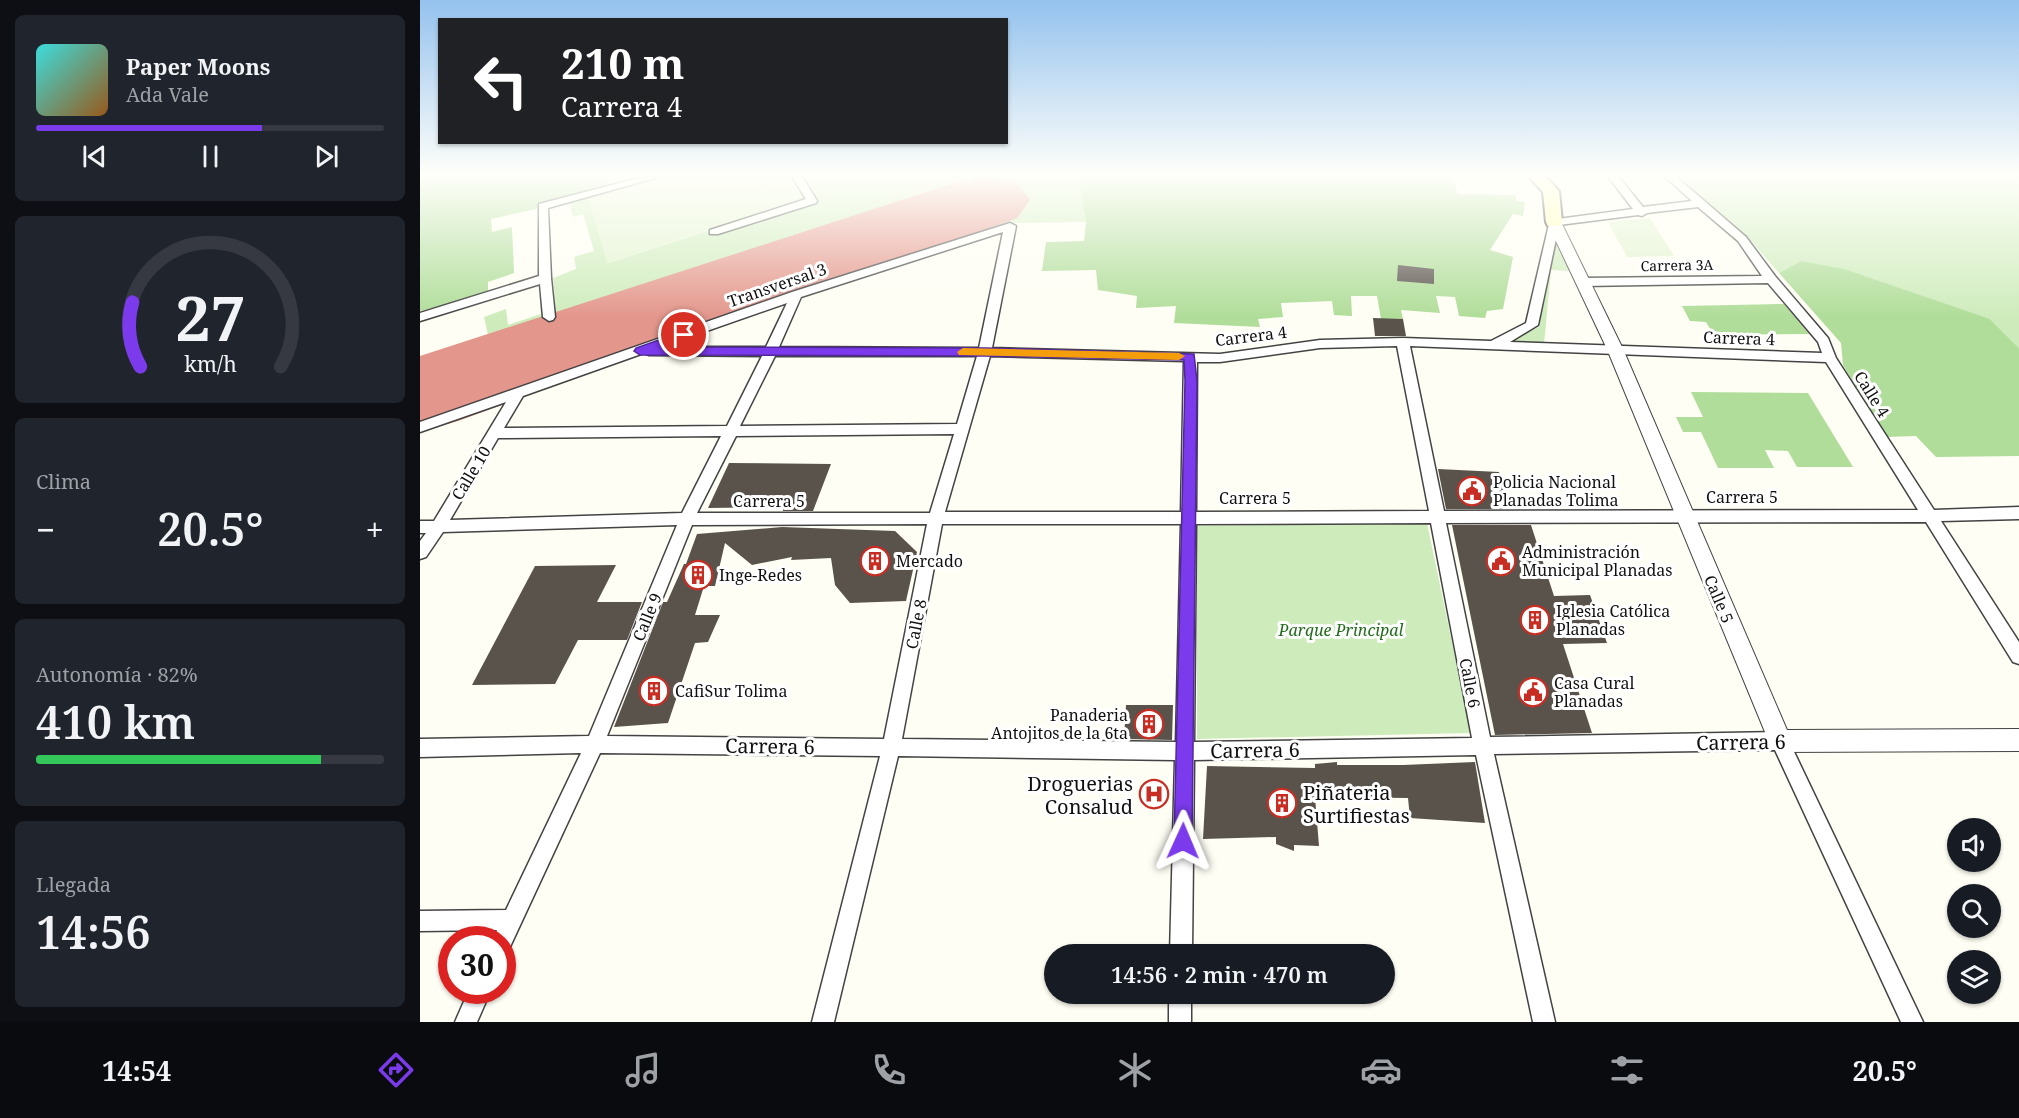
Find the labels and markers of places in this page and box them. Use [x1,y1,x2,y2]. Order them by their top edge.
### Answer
pin [658,309,709,360]
place label: Policia Nacional Planadas Tolima [1493,471,1619,511]
public building icon: Policia Nacional Planadas Tolima [1456,475,1488,507]
place label: Administración Municipal Planadas [1522,541,1673,581]
building icon: Mercado [859,545,891,577]
public building icon: Administración Municipal Planadas [1485,545,1517,577]
place label: Mercado [896,550,963,572]
building icon: Inge-Redes [682,559,714,591]
place label: Inge-Redes [719,564,802,586]
place label: Iglesia Católica Planadas [1556,600,1670,640]
building icon: Iglesia Católica Planadas [1519,604,1551,636]
place label: Casa Cural Planadas [1554,672,1634,712]
building icon: CafiSur Tolima [638,675,670,707]
public building icon: Casa Cural Planadas [1517,676,1549,708]
place label: CafiSur Tolima [675,680,787,702]
place label: Panaderia Antojitos de la 6ta [991,704,1128,744]
building icon: Panaderia Antojitos de la 6ta [1133,708,1165,740]
place label: Droguerias Consalud [1027,770,1133,820]
hospital icon: Droguerias Consalud [1138,778,1170,810]
place label: Piñateria Surtifiestas [1303,779,1410,829]
building icon: Piñateria Surtifiestas [1266,787,1298,819]

